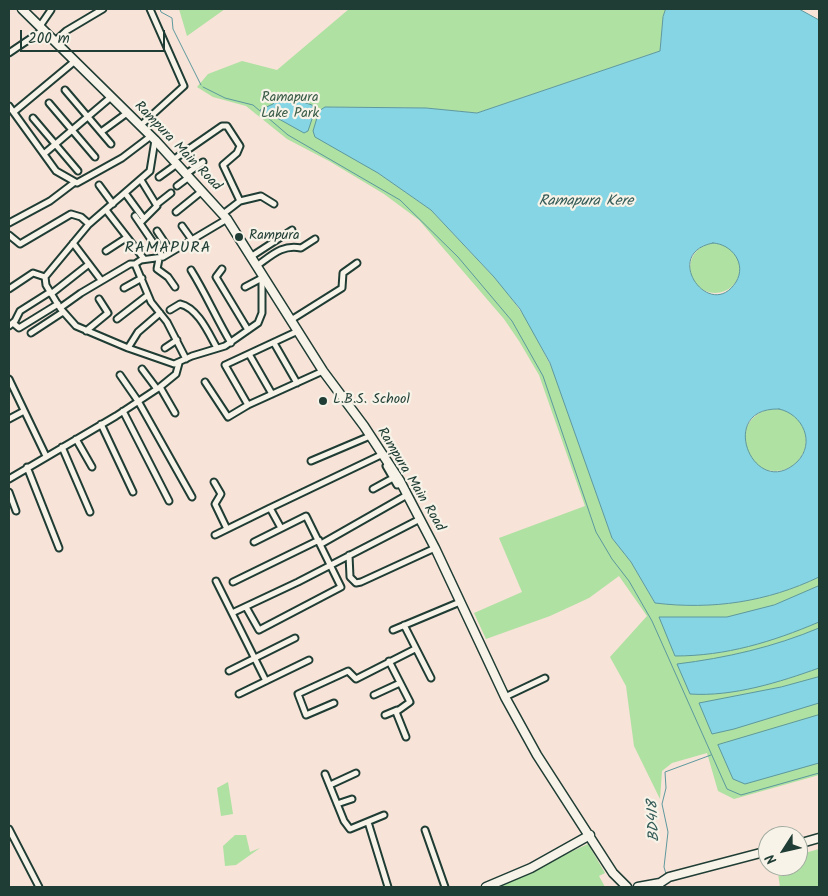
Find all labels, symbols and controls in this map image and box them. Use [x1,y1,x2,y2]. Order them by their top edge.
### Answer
scale bar [22,20,168,52]
text: 200 m [28,27,70,51]
park label: Ramapura Lake Park [261,91,319,124]
street label: Rampura Main Road [130,99,224,195]
water label: Ramapura Kere [539,193,633,211]
place label: Rampura [249,229,300,245]
marker: Rampura [233,231,245,243]
district label: RAMAPURA [124,239,212,259]
place label: L.B.S. School [333,393,410,409]
marker: L.B.S. School [317,395,329,407]
street label: Rampura Main Road [372,425,448,535]
water label: BD418 [645,800,665,842]
north arrow [758,826,808,876]
text: N [760,849,783,869]

